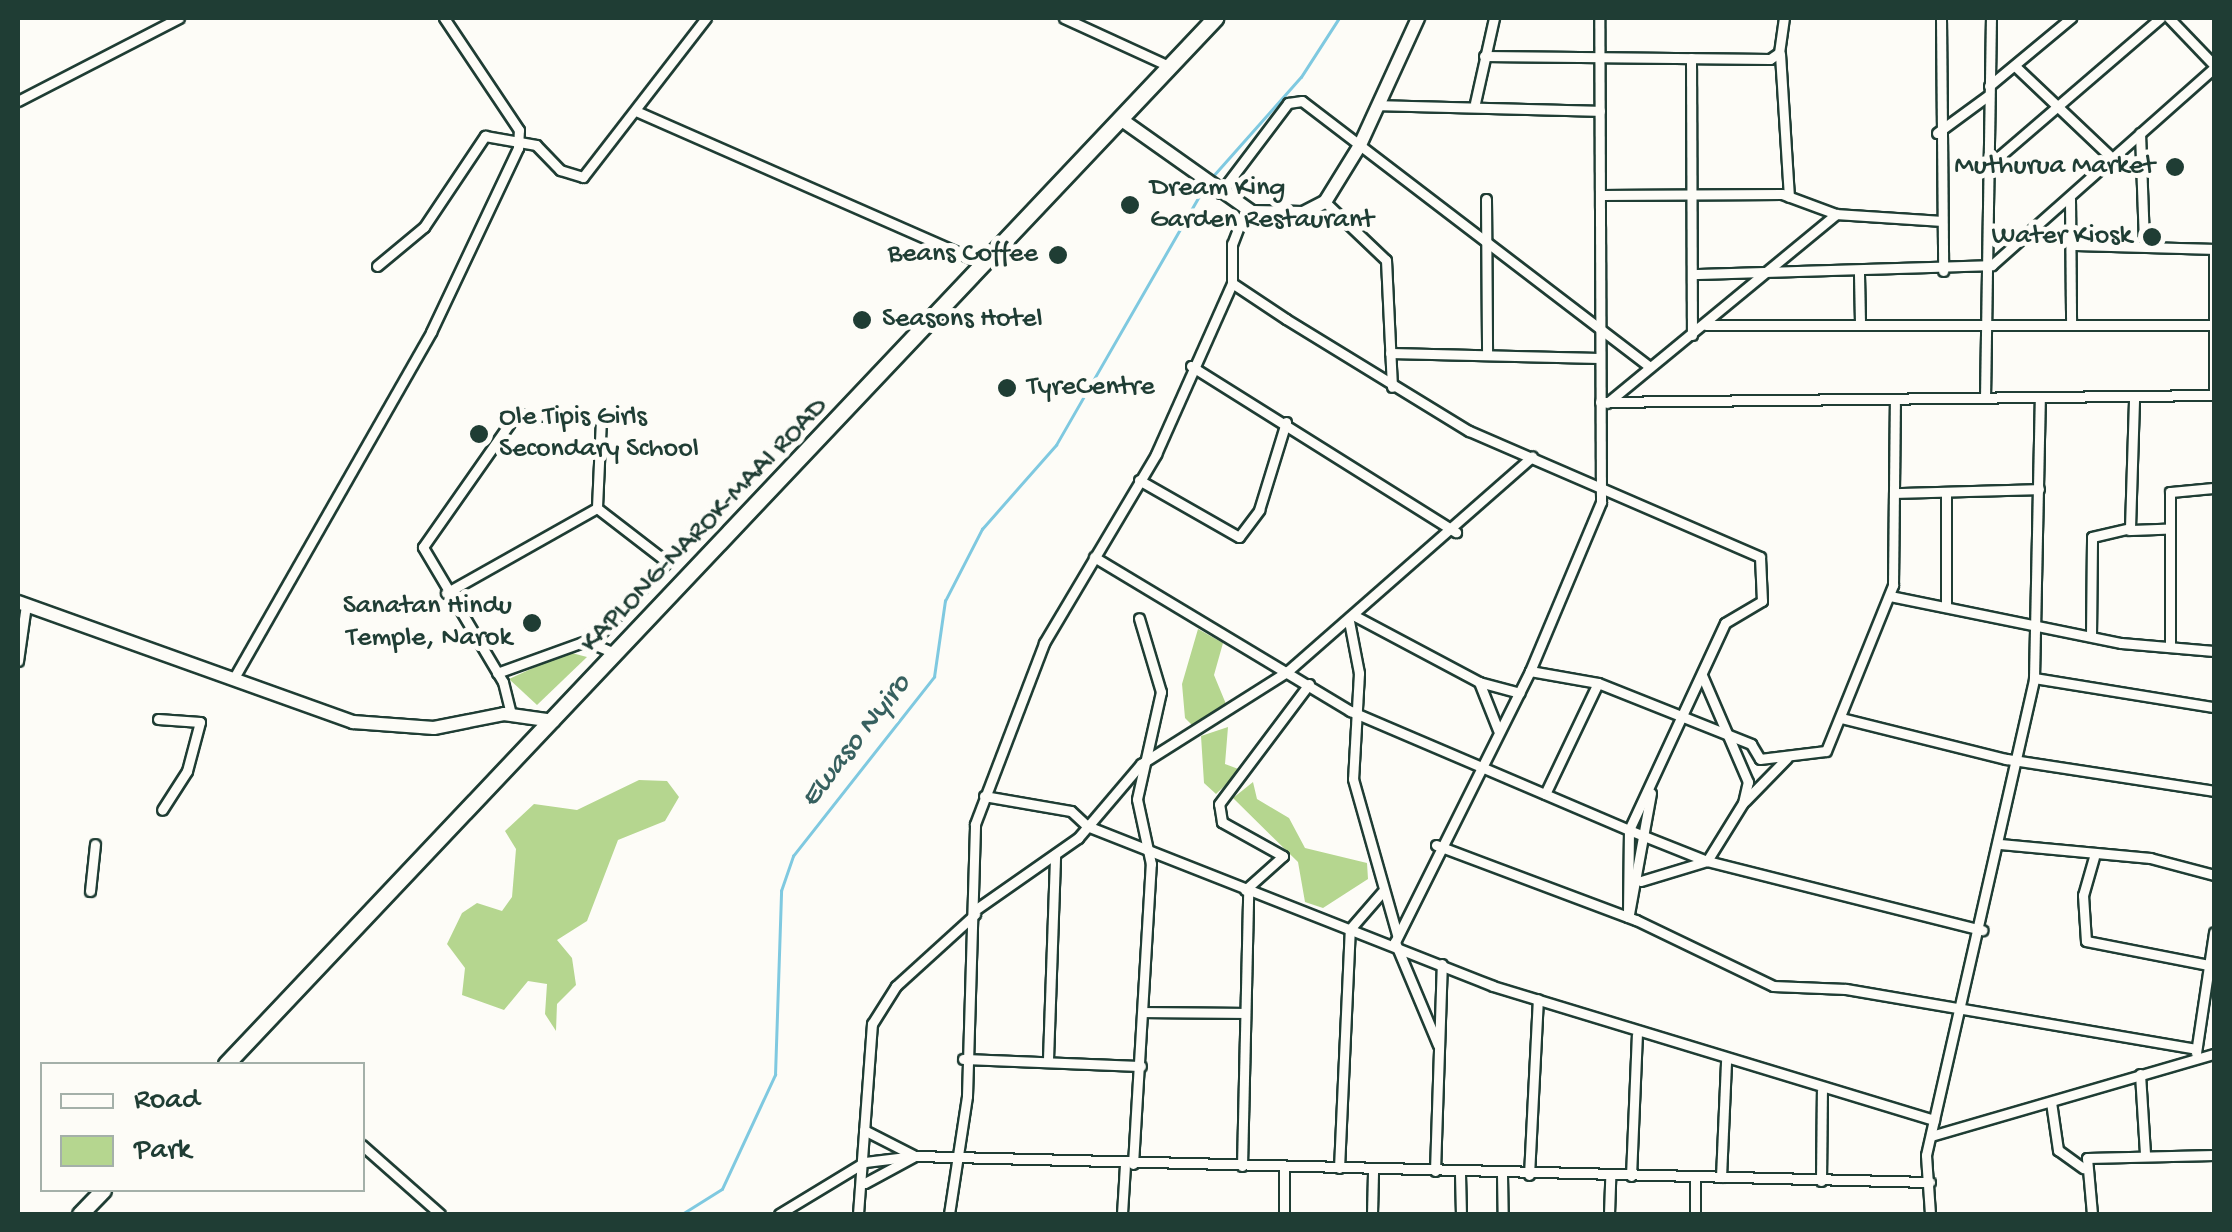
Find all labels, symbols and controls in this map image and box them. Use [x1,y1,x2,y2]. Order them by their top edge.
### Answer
place label: Muthurua Market [1954,150,2155,184]
marker: Muthurua Market [2164,156,2186,178]
place label: Dream King Garden Restaurant [1150,172,1374,238]
marker: Dream King Garden Restaurant [1119,194,1141,216]
place label: Water Kiosk [1991,220,2132,254]
marker: Water Kiosk [2141,226,2163,248]
place label: Beans Coffee [888,238,1038,272]
marker: Beans Coffee [1047,244,1069,266]
place label: Seasons Hotel [882,303,1043,337]
marker: Seasons Hotel [851,309,873,331]
place label: TyreCentre [1027,371,1155,405]
marker: TyreCentre [996,377,1018,399]
street label: KAPLONG-NAROK-MAAI ROAD [574,391,836,661]
place label: Ole Tipis Girls Secondary School [499,401,699,467]
marker: Ole Tipis Girls Secondary School [468,423,490,445]
place label: Sanatan Hindu Temple, Narok [343,590,512,656]
marker: Sanatan Hindu Temple, Narok [521,612,543,634]
water label: Ewaso Nyiro [794,668,920,816]
legend [40,1062,365,1192]
text: Road [134,1084,200,1119]
text: Park [134,1134,191,1169]

